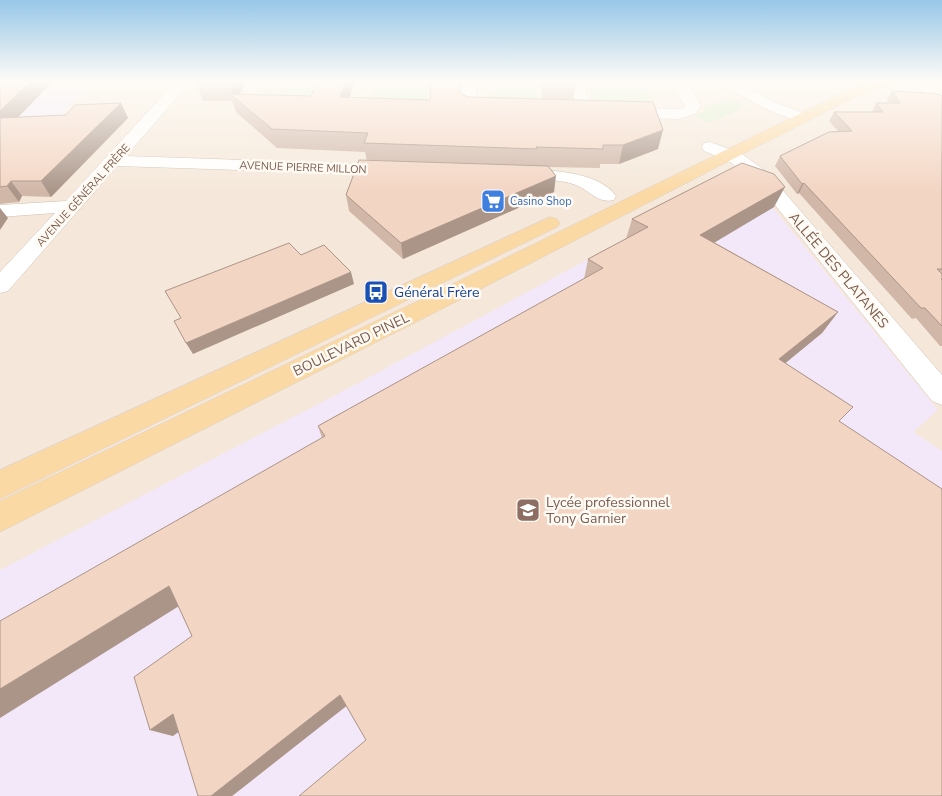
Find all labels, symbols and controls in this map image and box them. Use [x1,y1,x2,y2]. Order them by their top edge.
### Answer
street label: AVENUE GÉNÉRAL FRÈRE [32,140,134,250]
street label: AVENUE PIERRE MILLON [239,158,367,177]
supermarket icon: Casino Shop [480,188,506,214]
place label: Casino Shop [510,194,572,209]
street label: ALLÉE DES PLATANES [784,208,893,333]
bus stop icon: Général Frère [363,279,389,305]
place label: Général Frère [394,283,479,302]
street label: BOULEVARD PINEL [290,308,413,381]
place label: Lycée professionnel Tony Garnier [546,493,671,528]
school or university icon: Lycée professionnel Tony Garnier [515,497,541,523]

